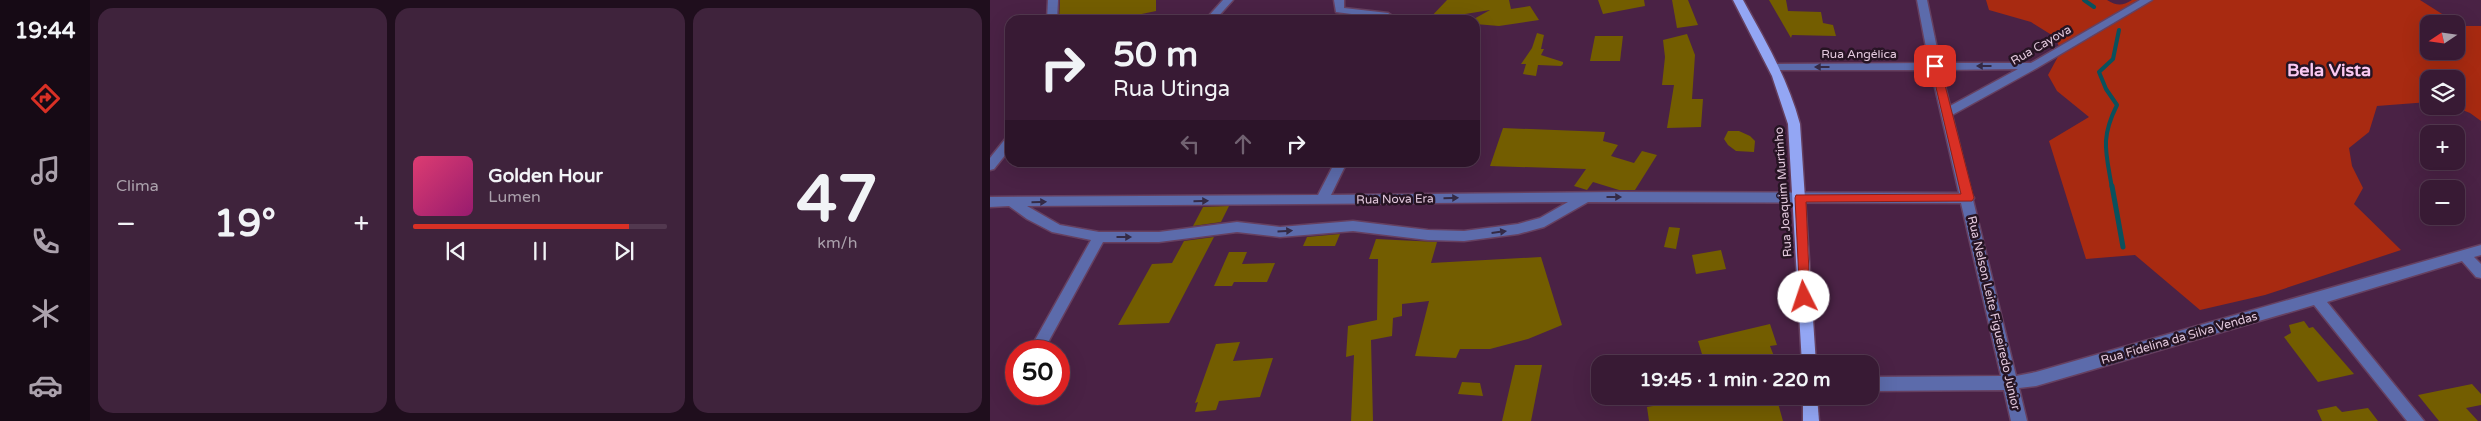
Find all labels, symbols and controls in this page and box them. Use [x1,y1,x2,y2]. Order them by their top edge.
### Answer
north arrow [2420,15,2465,60]
map controls [2420,15,2465,225]
text: 19:44 [15,18,75,44]
street label: Rua Cayova [2008,22,2074,68]
text: 50 m [1113,34,1198,76]
icon: right [1030,35,1095,100]
pin [1914,45,1956,87]
street label: Rua Angélica [1821,47,1897,61]
icon: arrive [1921,52,1949,80]
district label: Bela Vista [2287,59,2371,81]
one-way arrow [1976,62,1992,70]
one-way arrow [1814,63,1830,71]
button: layers [2420,70,2465,115]
text: Rua Utinga [1113,76,1230,102]
icon: directions [28,81,63,116]
button: + [2420,125,2465,170]
street label: Rua Joaquim Murtinho [1771,127,1795,257]
icon: left [1176,130,1204,158]
icon: ahead [1229,130,1257,158]
icon: right [1282,130,1310,158]
icon: music [28,153,63,188]
text: 47 [797,161,878,240]
text: Golden Hour [488,165,603,187]
text: Clima [116,176,159,196]
button: − [2420,180,2465,225]
text: Lumen [488,187,541,207]
street label: Rua Nova Era [1356,191,1434,207]
one-way arrow [1606,193,1622,201]
one-way arrow [1443,194,1459,202]
one-way arrow [1193,197,1209,205]
one-way arrow [1031,198,1047,206]
text: 19° [214,201,276,247]
text: − [116,207,136,241]
text: + [354,207,369,241]
street label: Rua Nelson Leite Figueiredo Júnior [1965,215,2023,412]
icon: phone [28,224,63,259]
one-way arrow [1277,227,1293,235]
one-way arrow [1491,228,1507,236]
text: km/h [817,233,857,253]
one-way arrow [1116,233,1132,241]
icon: previous [442,237,470,265]
icon: pause [526,237,554,265]
icon: next [610,237,638,265]
position arrow [1777,270,1829,322]
icon: climate [28,296,63,331]
street label: Rua Fidelina da Silva Vendas [2099,309,2259,367]
speed limit sign: 50 [1005,340,1070,405]
icon: car [28,368,63,403]
text: 19:45 · 1 min · 220 m [1639,369,1831,391]

